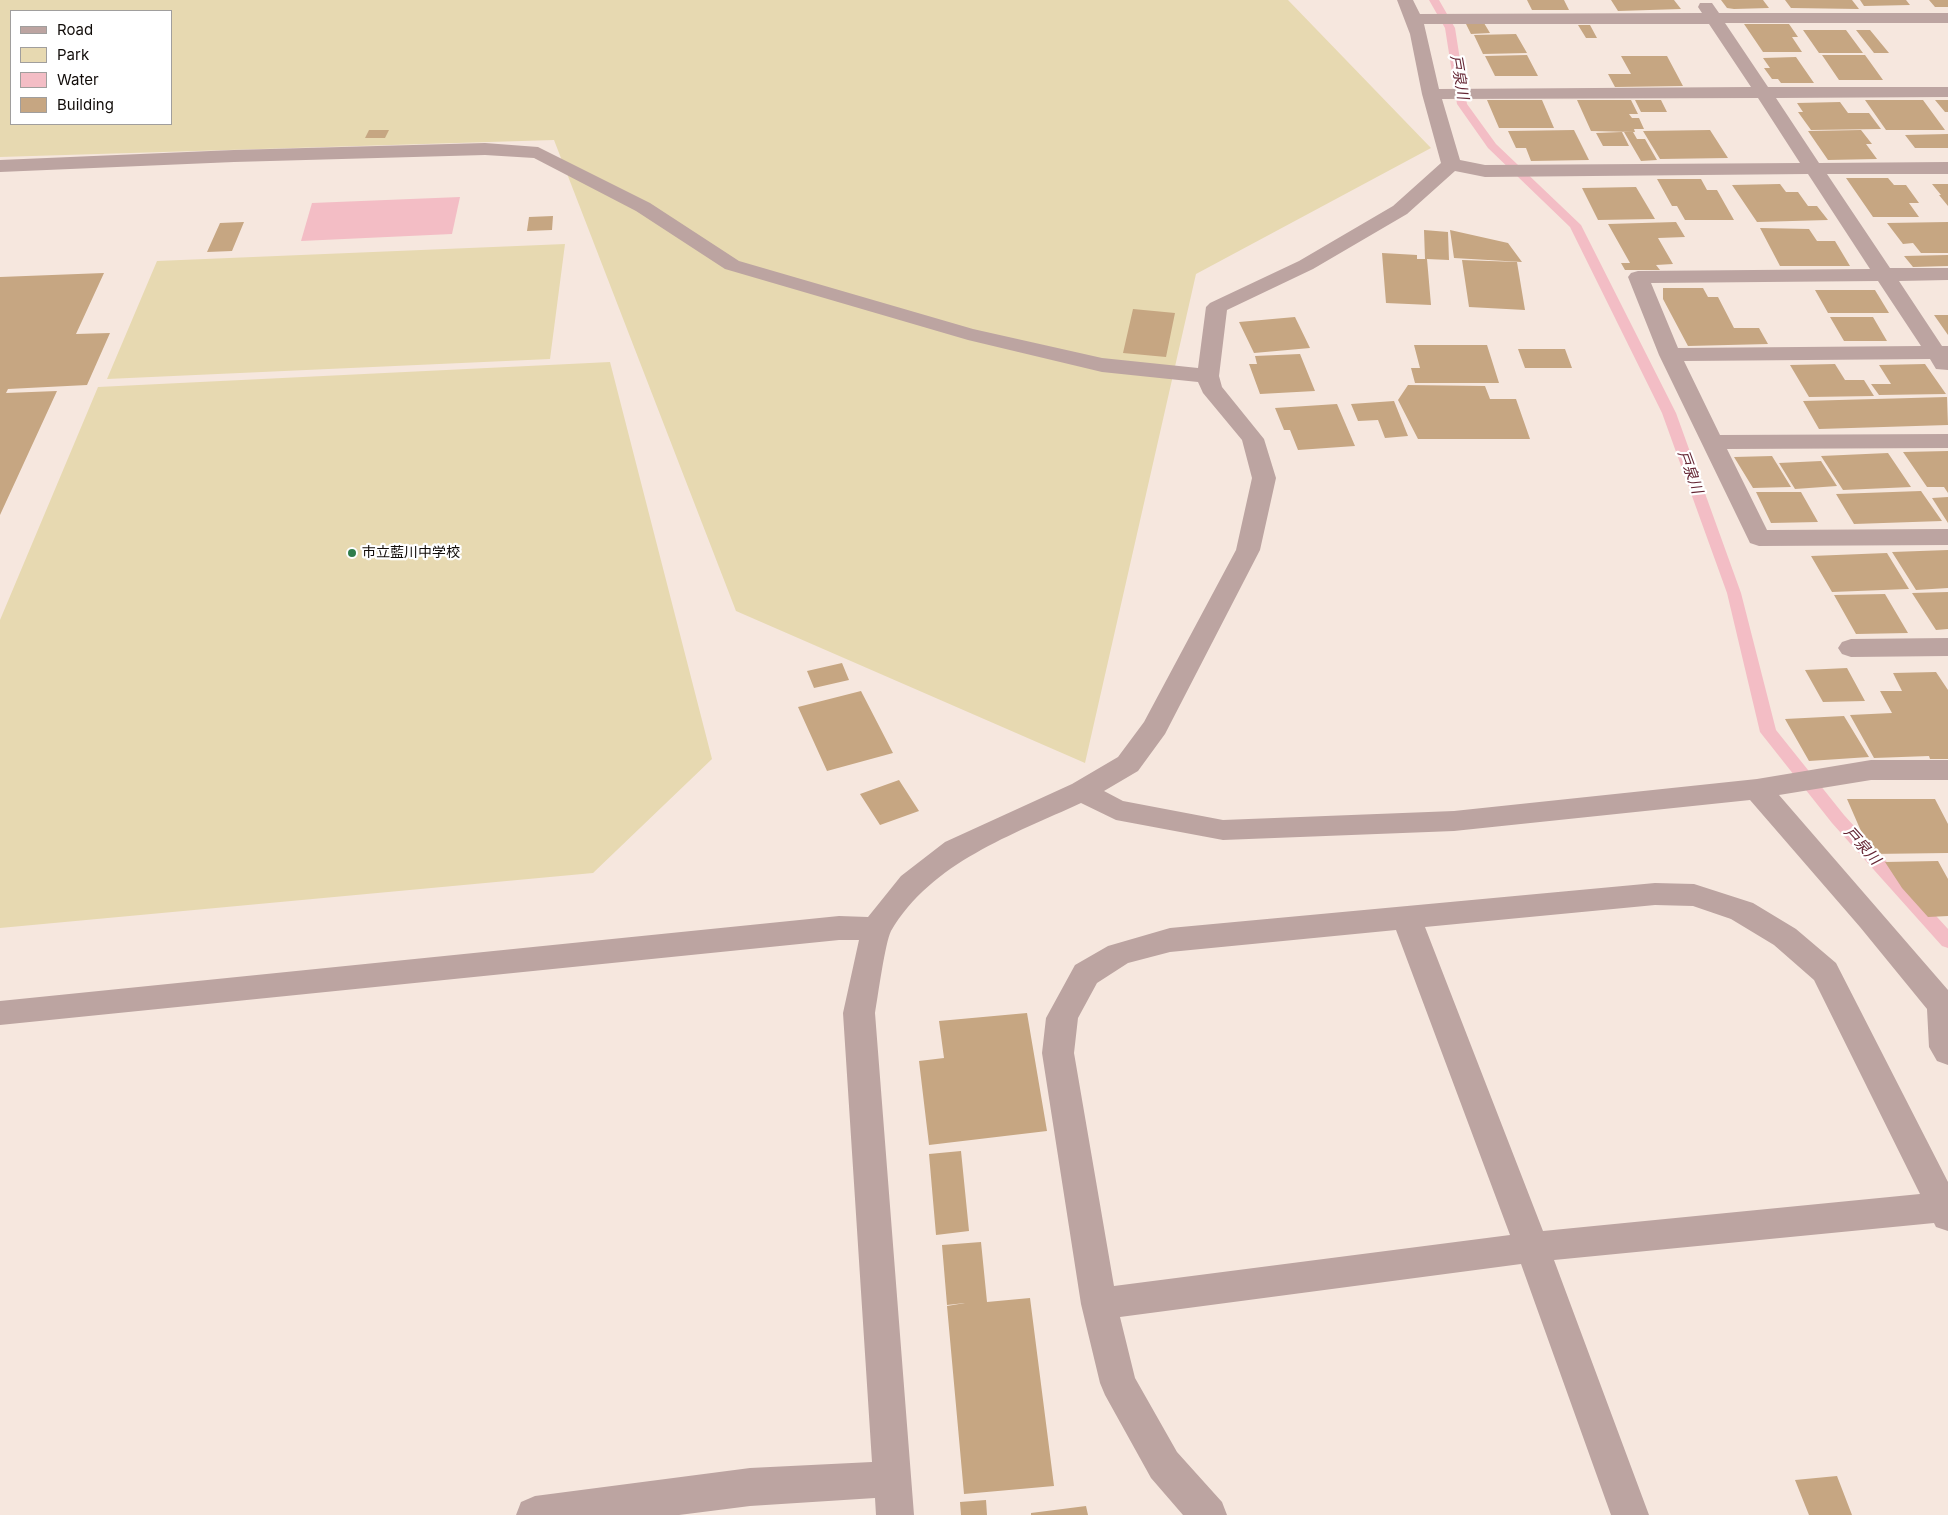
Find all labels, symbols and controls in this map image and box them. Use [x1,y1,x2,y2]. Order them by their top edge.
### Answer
legend [10,10,172,125]
text: Road [57,20,93,39]
text: Park [57,45,89,64]
water label: 戸泉川 [1446,53,1472,101]
text: Water [57,70,99,89]
text: Building [57,95,114,114]
water label: 戸泉川 [1674,448,1706,496]
place label: 市立藍川中学校 [362,545,460,561]
marker: 市立藍川中学校 [346,547,358,559]
water label: 戸泉川 [1840,823,1884,869]

